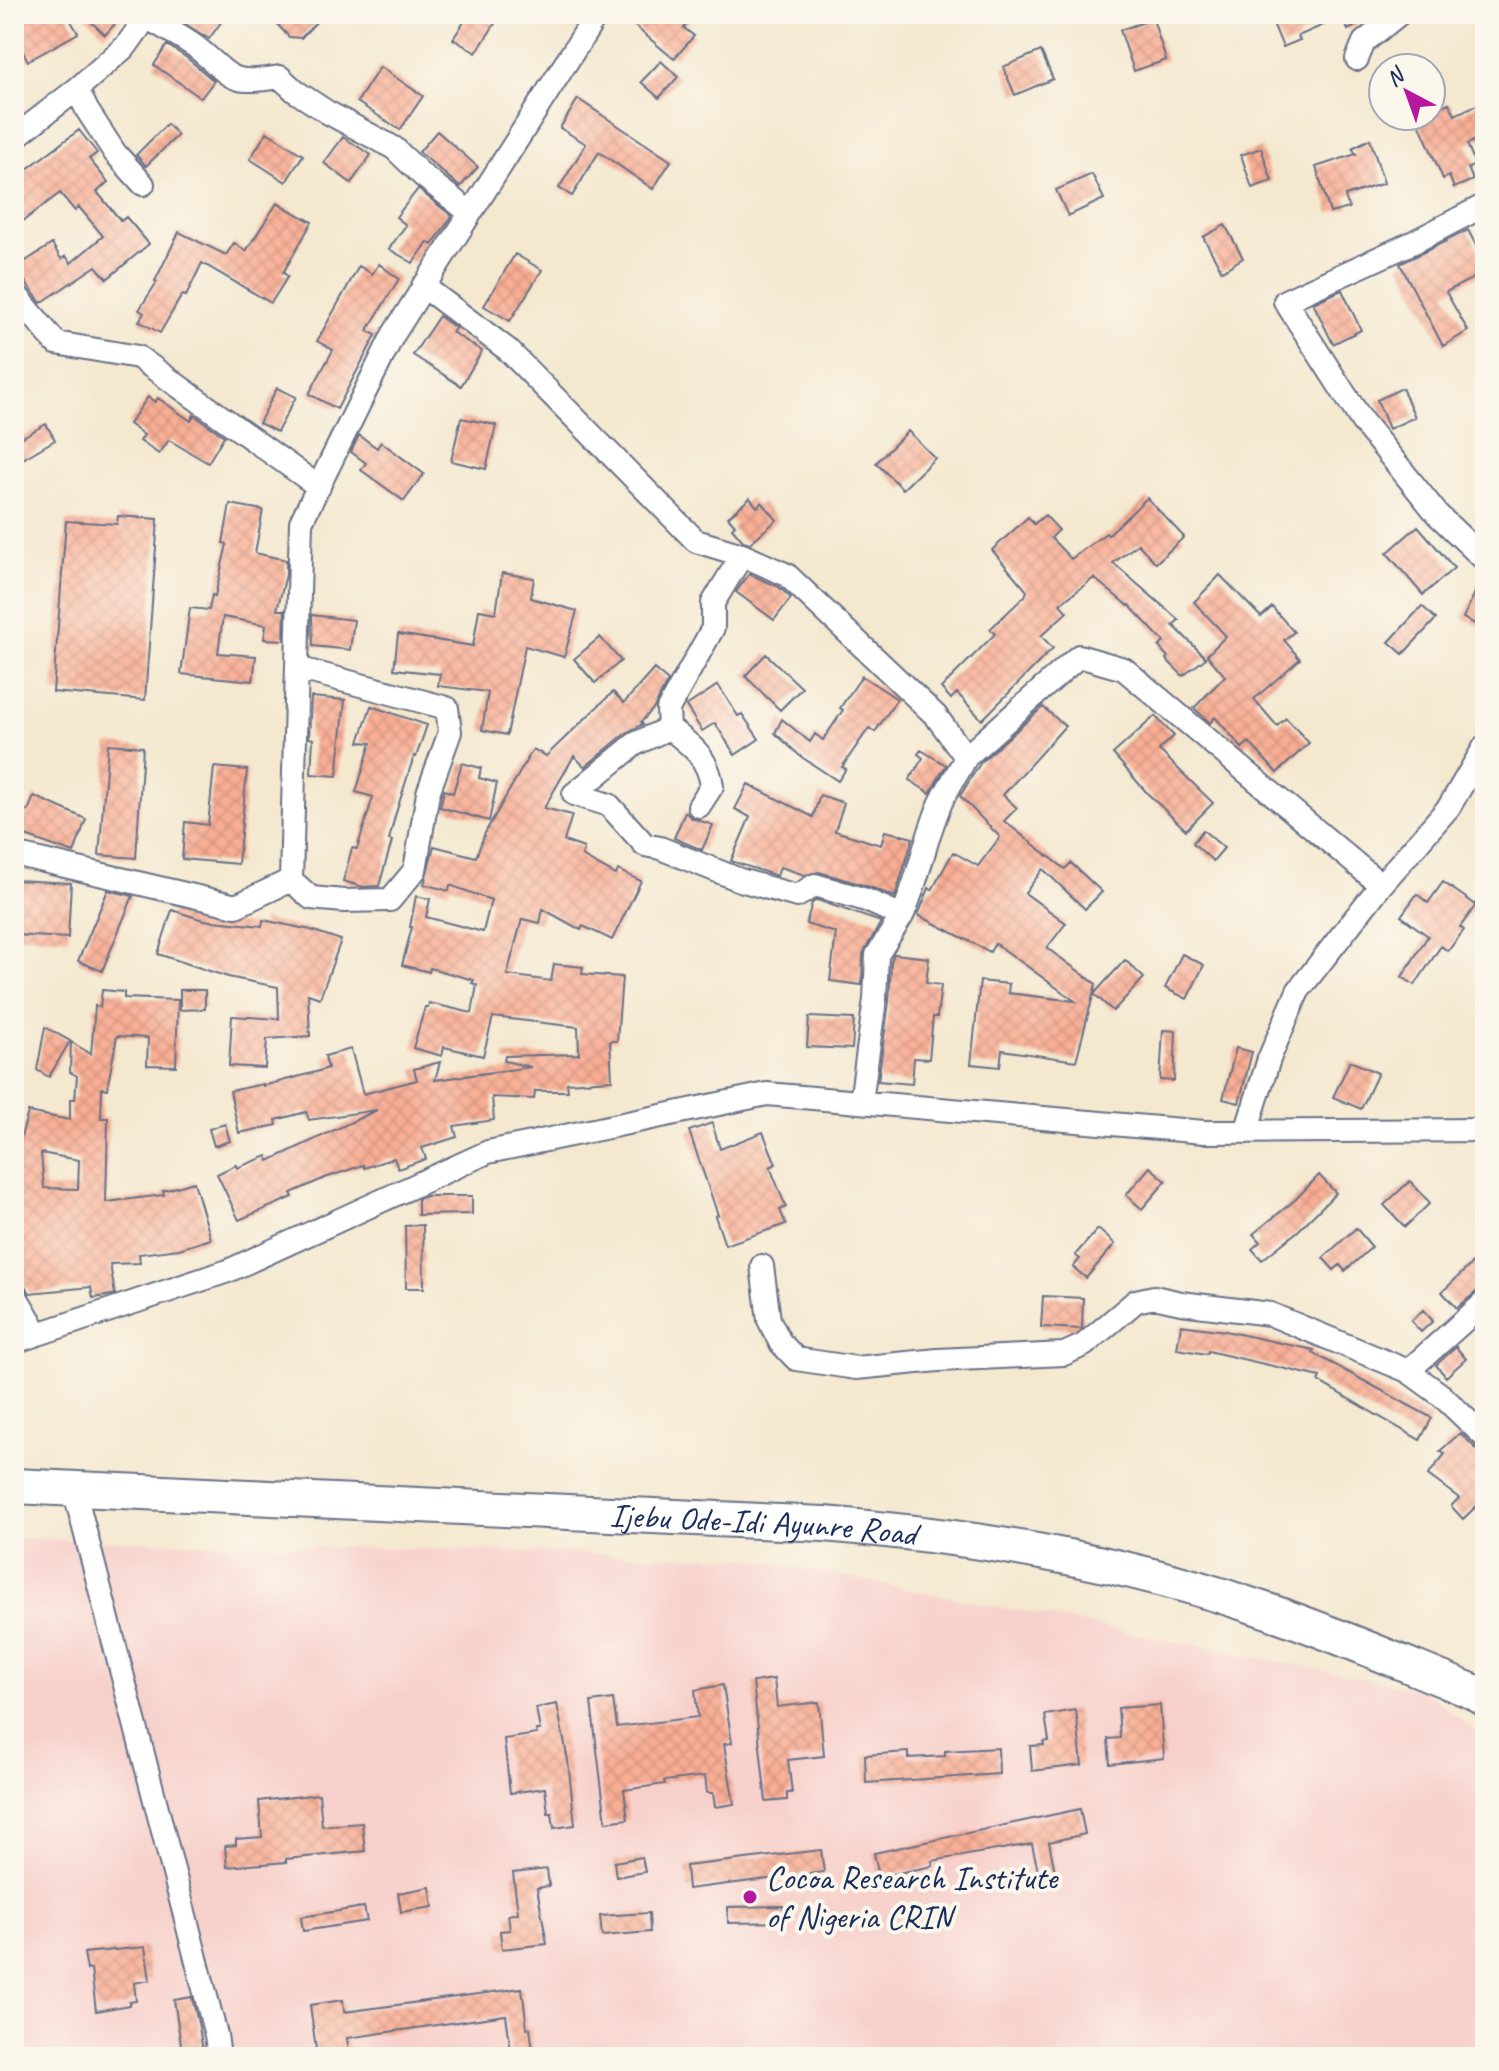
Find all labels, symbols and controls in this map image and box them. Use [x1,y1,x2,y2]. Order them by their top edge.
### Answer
north arrow [1367,52,1447,132]
text: N [1380,60,1411,93]
street label: Ijebu Ode-Idi Ayunre Road [609,1492,924,1555]
place label: Cocoa Research Institute of Nigeria CRIN [766,1856,1059,1938]
marker: Cocoa Research Institute of Nigeria CRIN [741,1888,759,1906]

